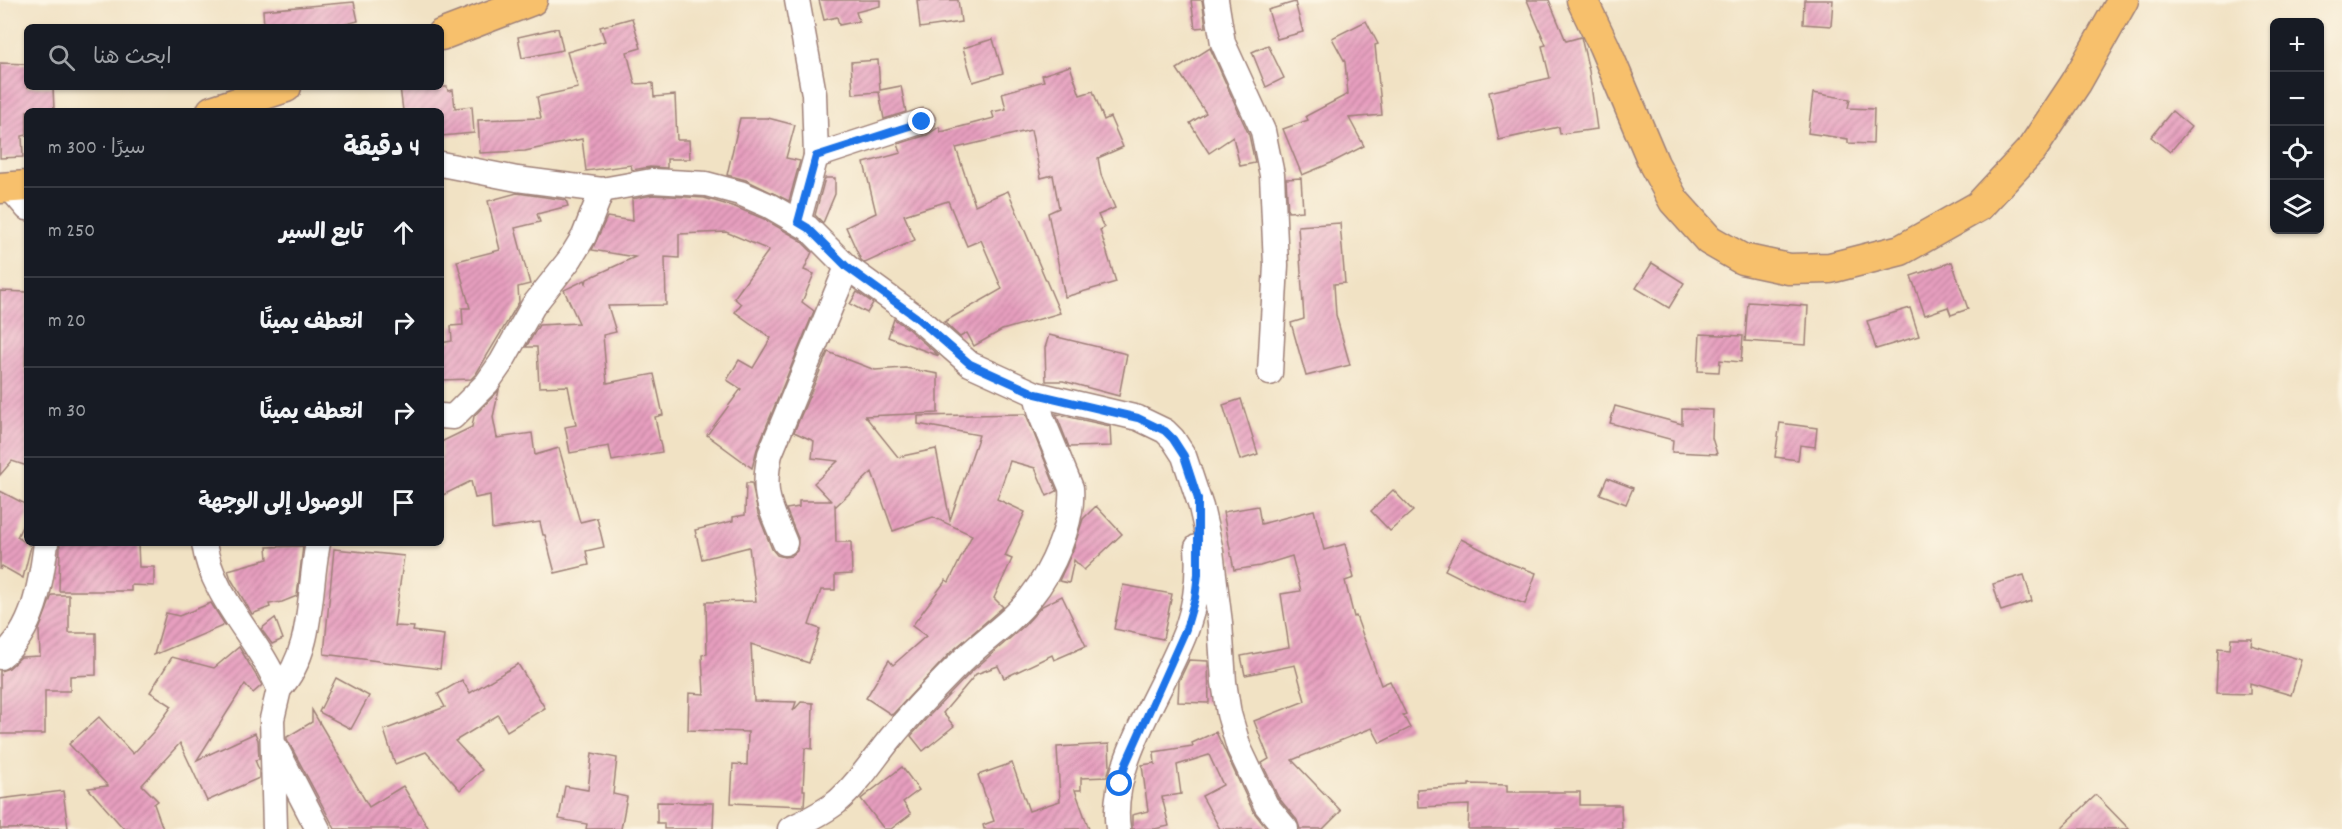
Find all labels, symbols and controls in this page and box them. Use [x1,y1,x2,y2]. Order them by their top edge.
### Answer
map controls [2270,18,2324,234]
button: + [2270,18,2324,72]
search box [24,24,444,90]
icon: search [45,41,78,74]
text: ابحث هنا [93,43,172,74]
button: − [2270,72,2324,126]
route end [908,108,934,134]
button: locate [2270,126,2324,180]
text: 4 دقيقة [343,131,420,168]
text: سيرًا · 300 m [48,135,146,163]
button: layers [2270,180,2324,234]
icon: ahead [387,216,420,249]
text: 250 m [48,218,95,246]
text: تابع السير [280,218,363,249]
icon: right [387,306,420,339]
text: 20 m [48,308,86,336]
text: انعطف يمينًا [260,308,363,339]
icon: right [387,396,420,429]
text: 30 m [48,398,86,426]
text: انعطف يمينًا [260,398,363,429]
icon: arrive [387,486,420,519]
text: الوصول إلى الوجهة [198,488,363,519]
route start [1106,770,1132,796]

